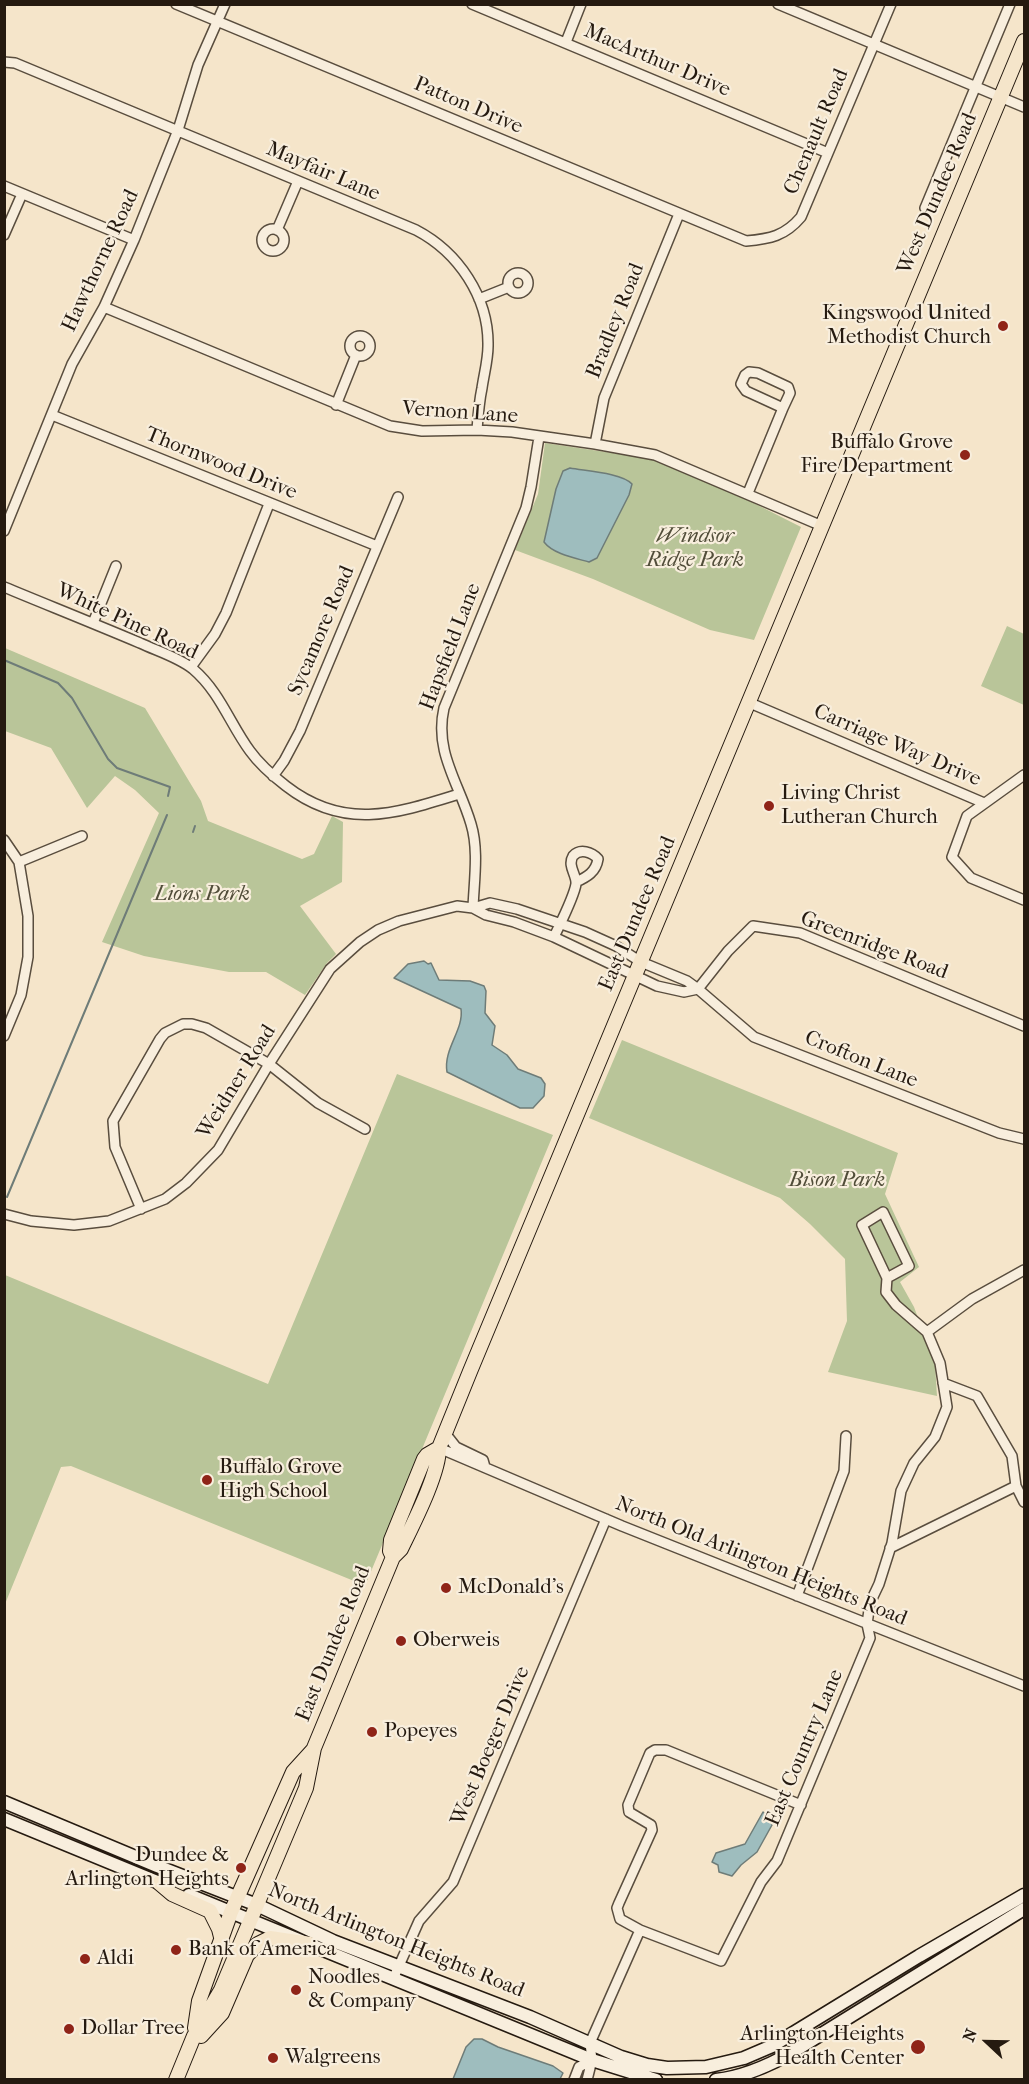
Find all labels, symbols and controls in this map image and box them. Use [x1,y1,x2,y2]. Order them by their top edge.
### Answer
street label: MacArthur Drive [580,19,734,103]
street label: Chenault Road [779,65,855,199]
street label: Patton Drive [410,72,526,140]
street label: West Dundee Road [893,110,983,278]
street label: Mayfair Lane [262,137,384,207]
street label: Hawthorne Road [57,186,145,336]
street label: Bradley Road [581,260,651,382]
place label: Kingswood United Methodist Church [822,301,991,351]
marker: Kingswood United Methodist Church [996,319,1010,333]
street label: Vernon Lane [401,396,519,430]
street label: Thornwood Drive [142,422,300,506]
place label: Buffalo Grove Fire Department [800,430,953,480]
marker: Buffalo Grove Fire Department [958,448,972,462]
park label: Windsor Ridge Park [646,524,744,574]
street label: Sycamore Road [283,562,361,700]
street label: White Pine Road [52,578,202,666]
street label: Hapsfield Lane [415,580,487,714]
street label: Carriage Way Drive [810,699,984,793]
place label: Living Christ Lutheran Church [781,781,938,831]
marker: Living Christ Lutheran Church [762,799,776,813]
street label: East Dundee Road [594,833,682,995]
park label: Lions Park [154,882,250,908]
street label: Greenridge Road [797,906,951,986]
street label: Weidner Road [192,1020,282,1144]
street label: Crofton Lane [801,1026,921,1094]
park label: Bison Park [789,1168,885,1194]
place label: Buffalo Grove High School [219,1455,342,1505]
marker: Buffalo Grove High School [200,1473,214,1487]
street label: North Old Arlington Heights Road [612,1492,910,1632]
street label: East Dundee Road [291,1562,377,1726]
place label: McDonald's [458,1575,564,1601]
marker: McDonald's [439,1581,453,1595]
place label: Oberweis [413,1628,500,1654]
marker: Oberweis [394,1634,408,1648]
street label: West Boeger Drive [446,1663,536,1829]
street label: East Country Lane [761,1666,849,1830]
place label: Popeyes [384,1719,457,1745]
marker: Popeyes [365,1725,379,1739]
place label: Dundee & Arlington Heights [65,1843,229,1893]
marker: Dundee & Arlington Heights [234,1861,248,1875]
street label: North Arlington Heights Road [264,1878,528,2004]
place label: Bank of America [188,1937,336,1963]
marker: Bank of America [169,1943,183,1957]
place label: Aldi [97,1946,134,1972]
marker: Aldi [78,1952,92,1966]
place label: Noodles & Company [308,1965,416,2015]
marker: Noodles & Company [289,1983,303,1997]
north arrow [957,2012,1017,2072]
place label: Dollar Tree [81,2016,185,2042]
marker: Dollar Tree [62,2022,76,2036]
place label: Arlington Heights Health Center [740,2022,904,2072]
text: N [959,2026,981,2044]
marker: Arlington Heights Health Center [909,2038,927,2056]
place label: Walgreens [285,2045,380,2071]
marker: Walgreens [266,2051,280,2065]

